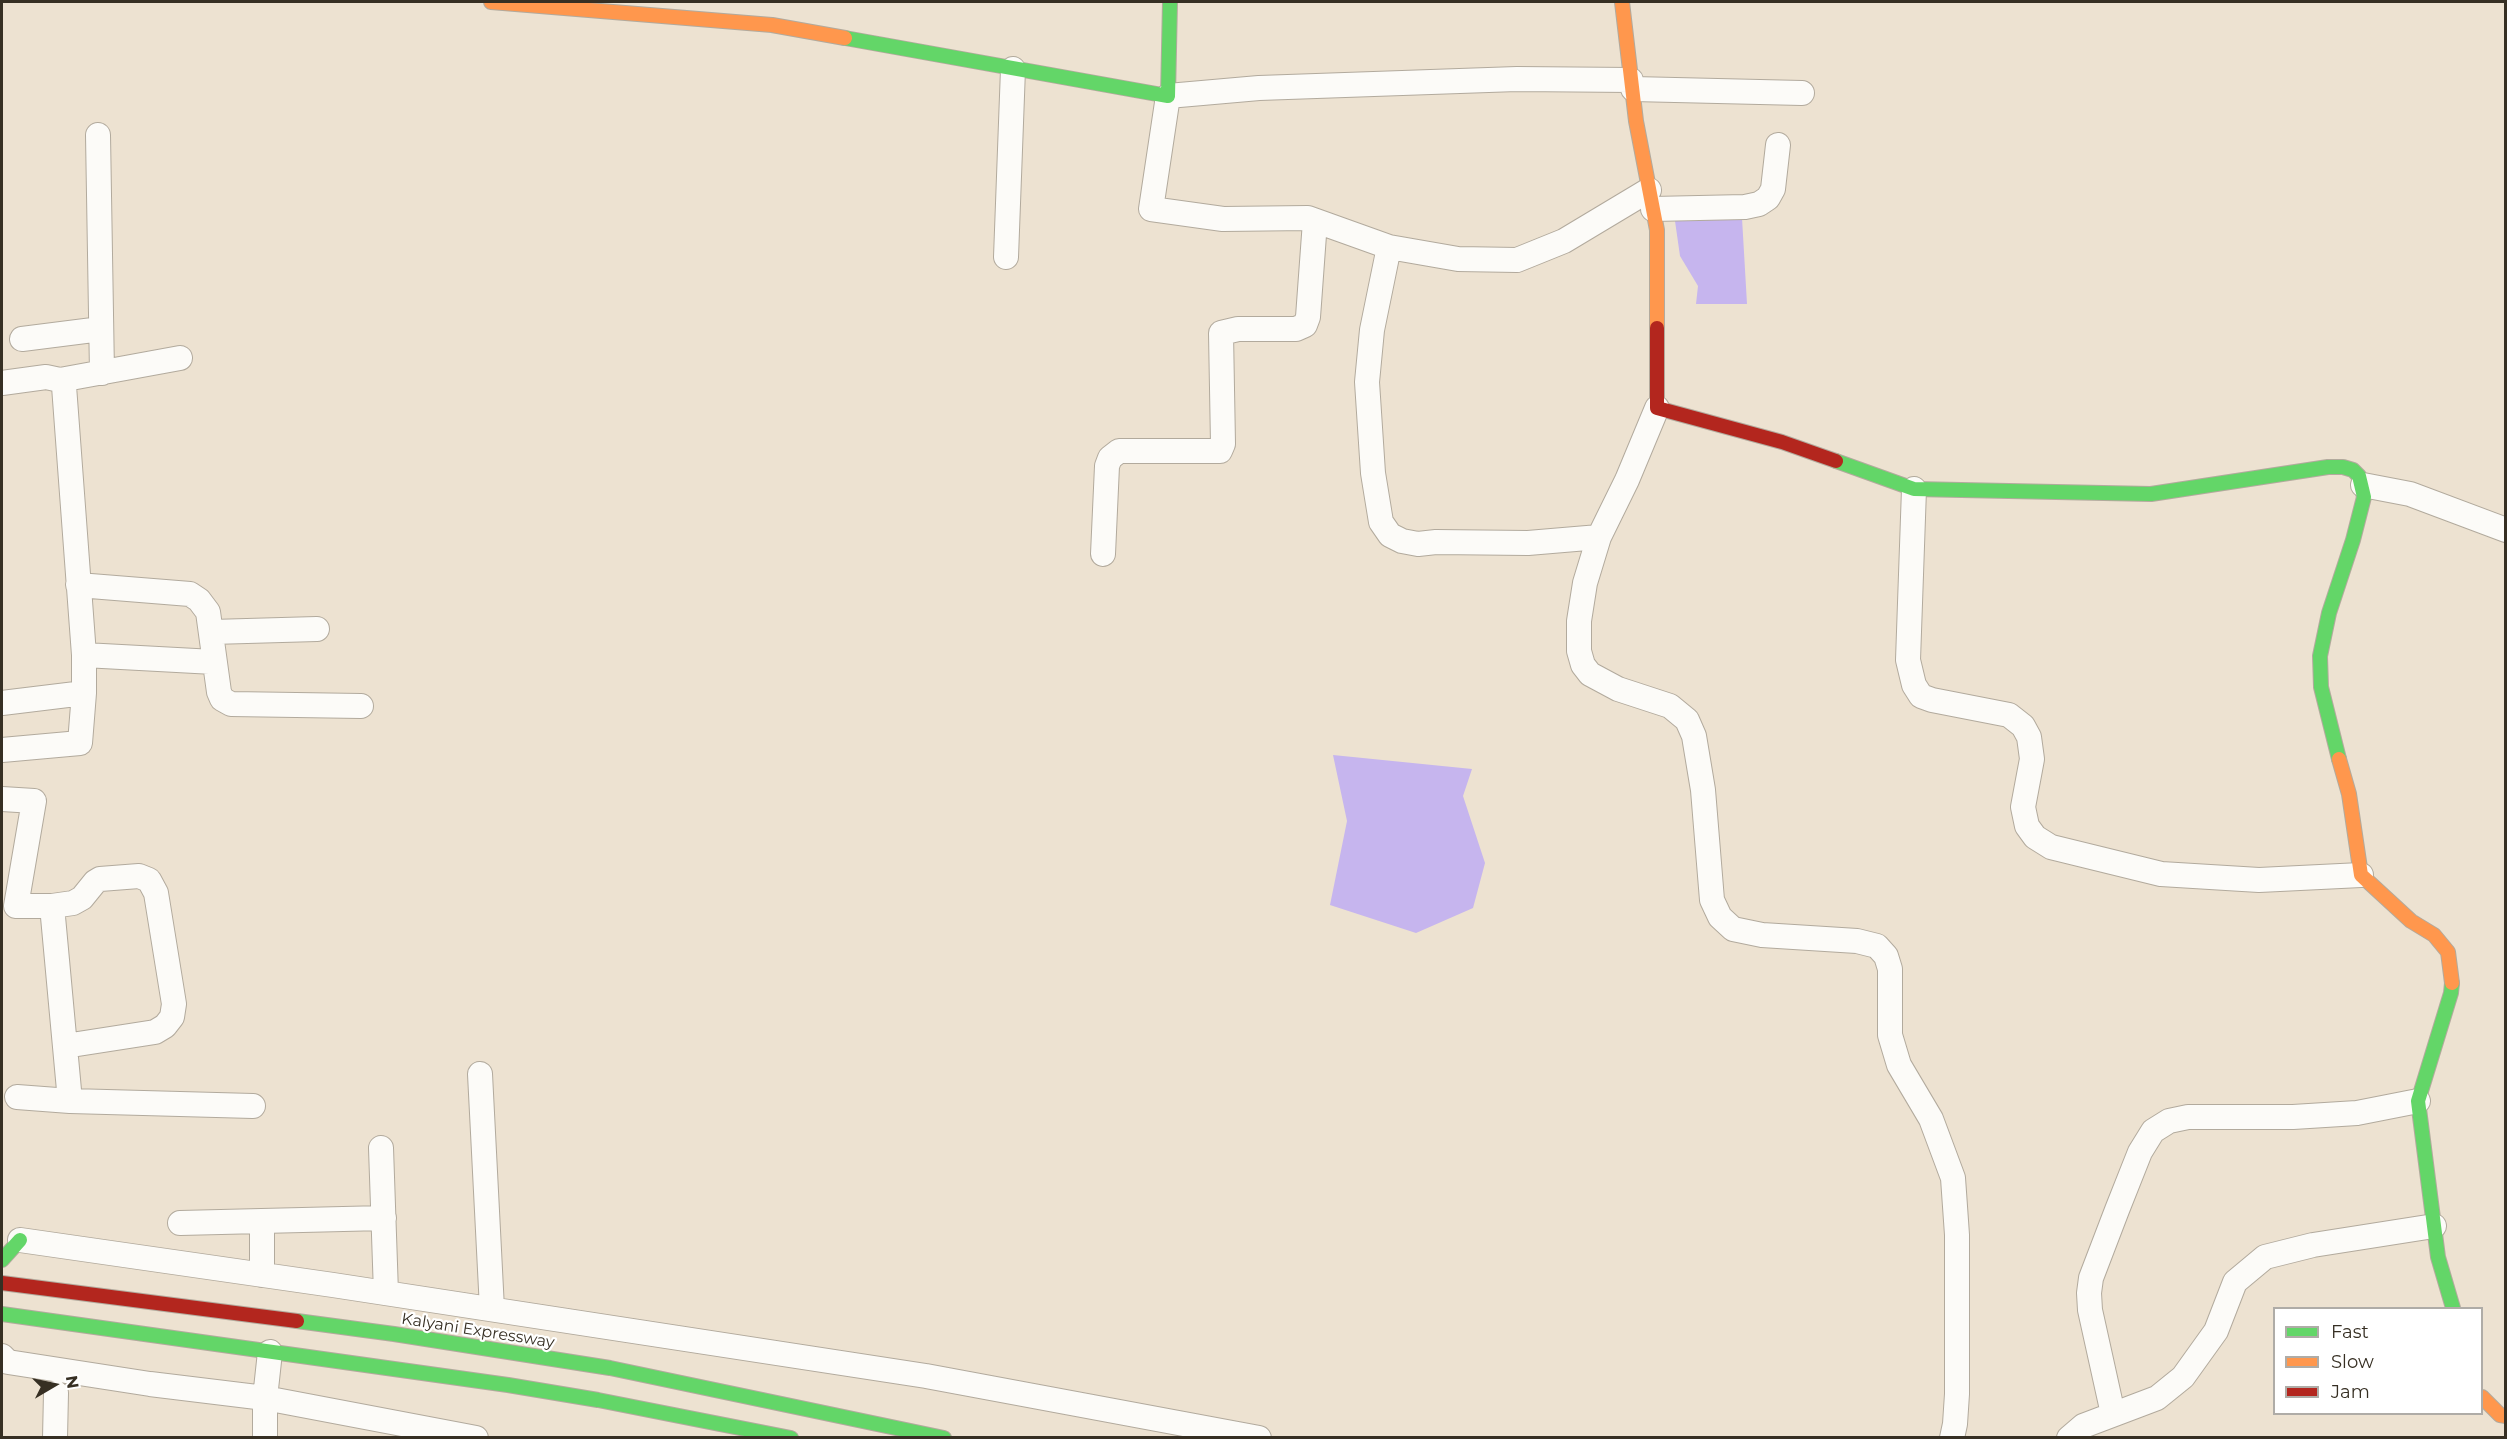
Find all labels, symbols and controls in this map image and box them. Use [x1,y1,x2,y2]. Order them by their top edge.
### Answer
legend [2273,1307,2483,1415]
street label: Kalyani Expressway [400,1309,556,1353]
text: Fast [2331,1321,2369,1343]
text: Slow [2331,1351,2374,1373]
north arrow [24,1355,84,1415]
text: N [62,1374,83,1390]
text: Jam [2331,1381,2370,1403]

